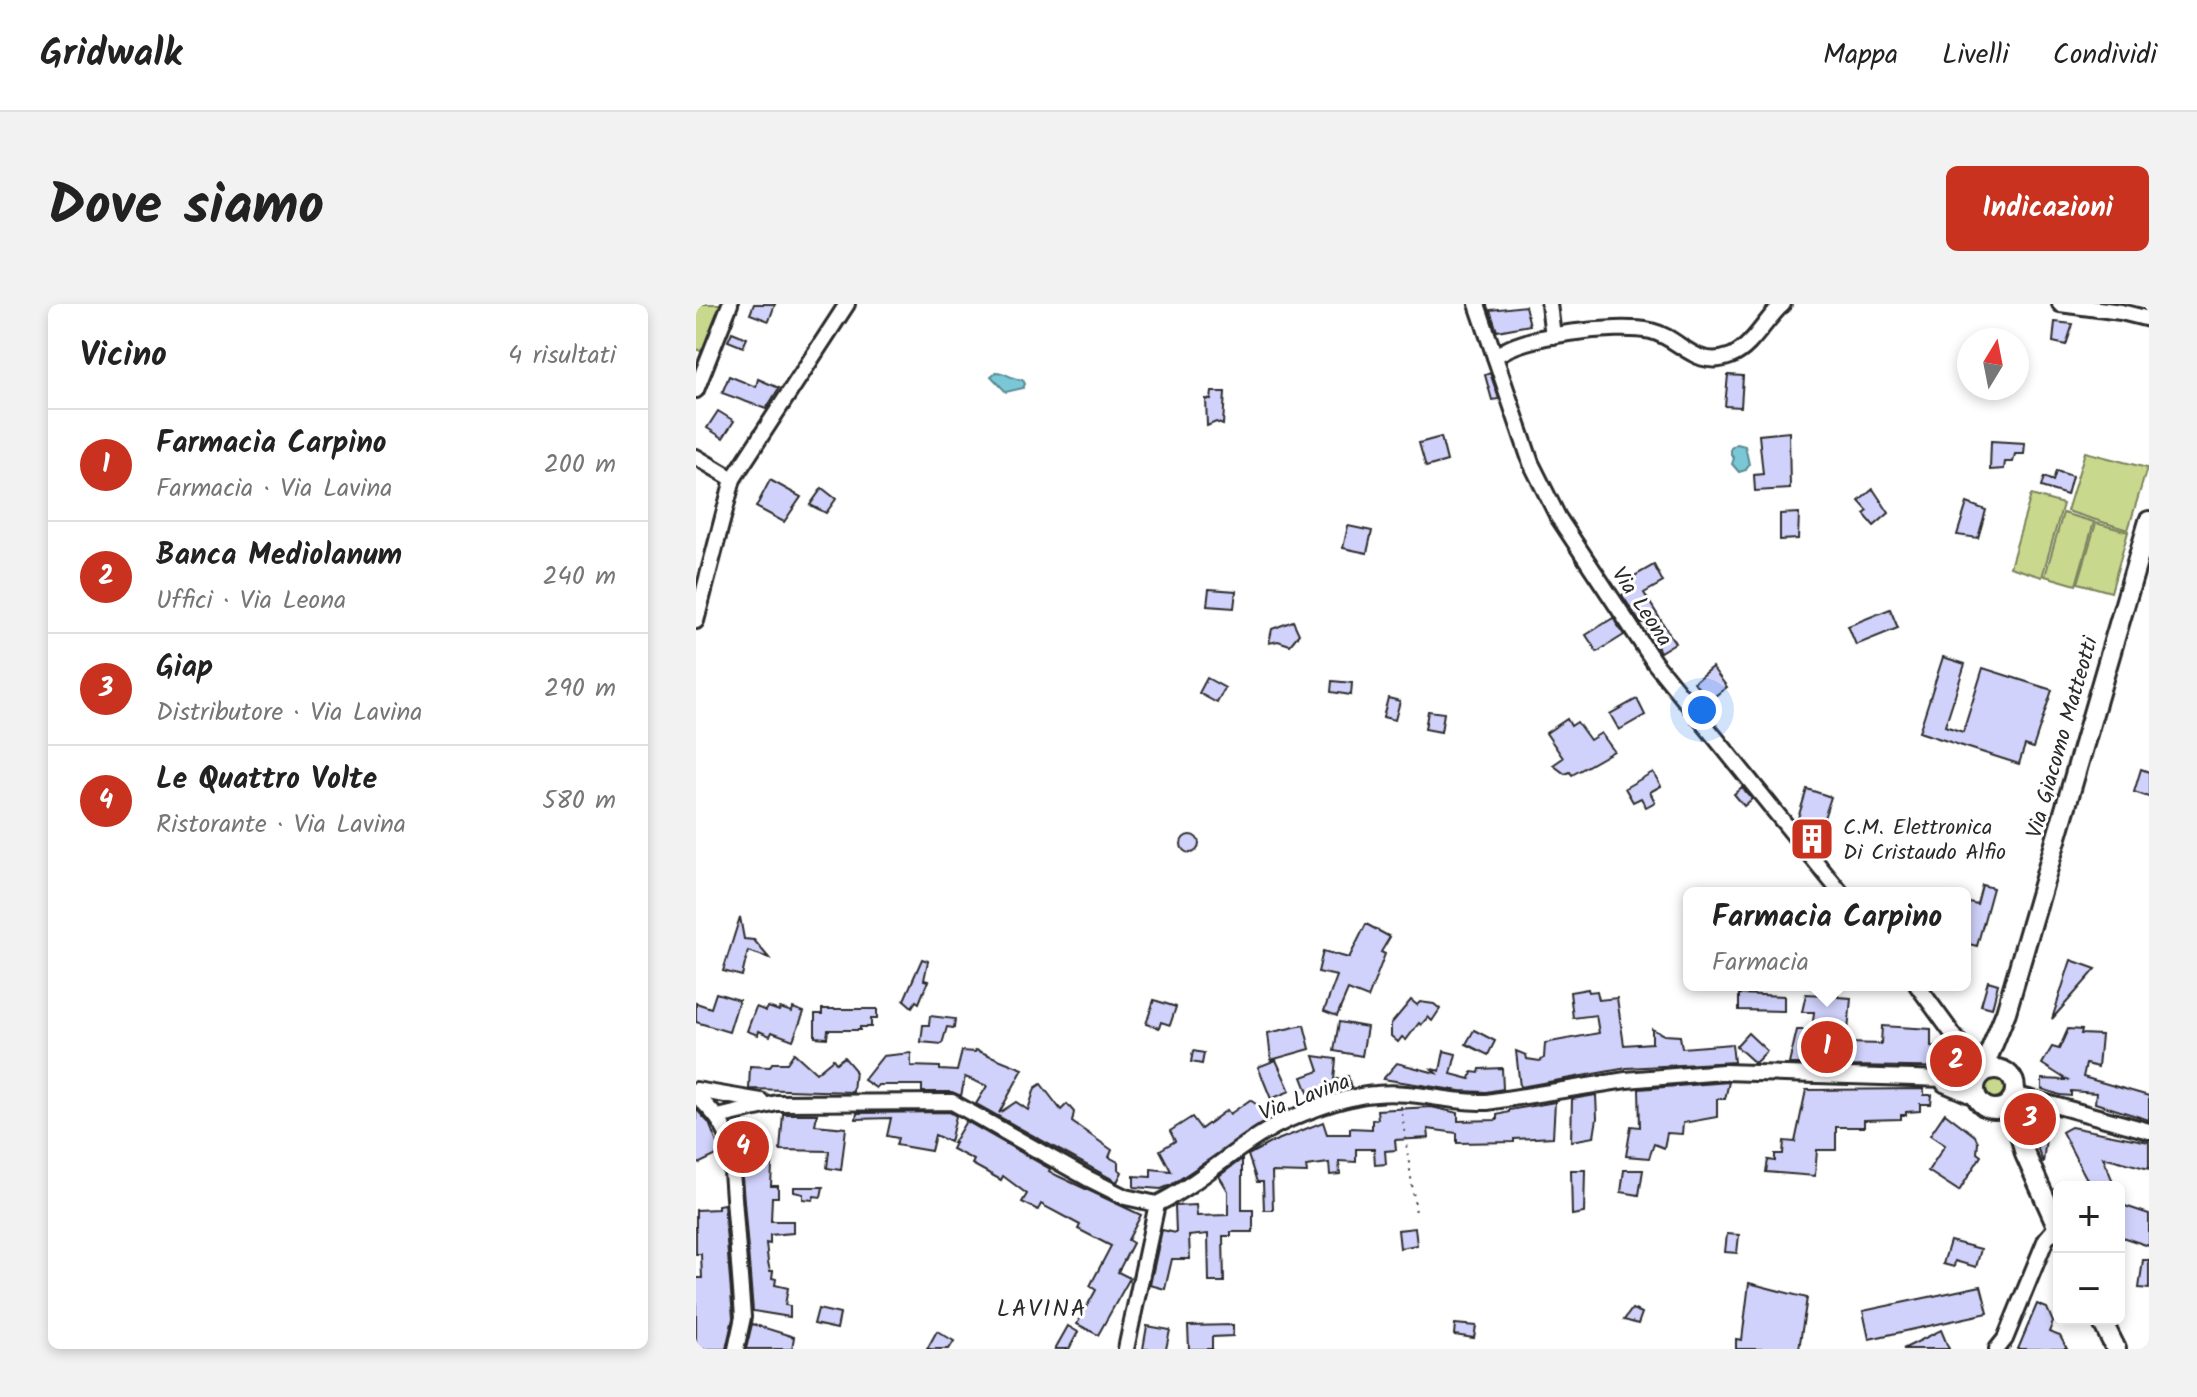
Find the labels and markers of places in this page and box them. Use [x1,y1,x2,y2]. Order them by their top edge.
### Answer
place label: C.M. Elettronica Di Cristaudo Alfio [1843,811,2006,871]
building icon: C.M. Elettronica Di Cristaudo Alfio [1788,815,1836,863]
pin: 1 [1801,1017,1853,1077]
pin: 2 [1930,1031,1982,1091]
pin: 3 [2004,1089,2056,1149]
pin: 4 [717,1117,769,1177]

